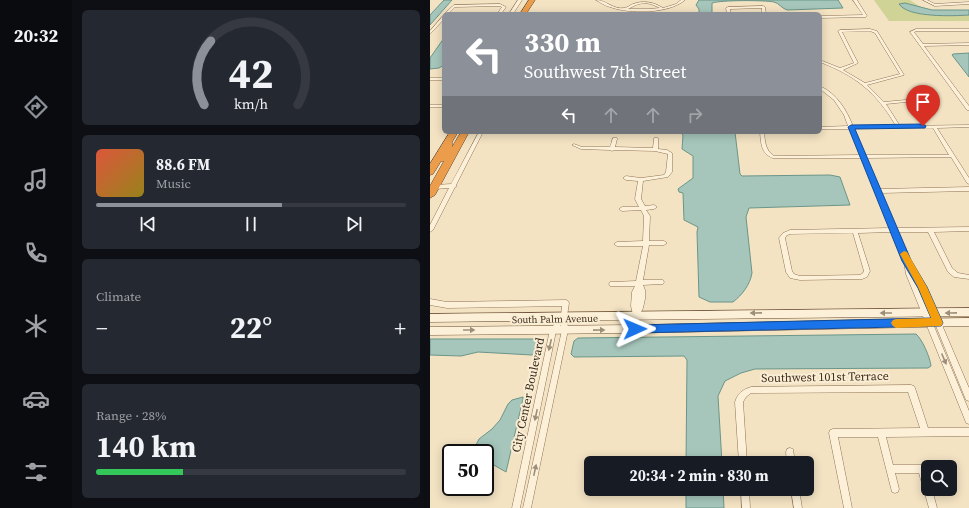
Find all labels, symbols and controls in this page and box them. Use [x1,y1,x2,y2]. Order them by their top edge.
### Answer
text: 20:32 [14,23,58,48]
text: 330 m [524,23,601,61]
icon: left [458,28,510,80]
text: 42 [228,45,274,102]
text: Southwest 7th Street [524,59,686,84]
pin [906,85,940,126]
icon: arrive [912,91,934,113]
icon: directions [22,93,50,121]
text: km/h [234,94,268,114]
icon: left [558,104,580,126]
icon: ahead [600,104,622,126]
icon: ahead [642,104,664,126]
icon: right [684,104,706,126]
text: 88.6 FM [156,154,210,175]
icon: music [22,166,50,194]
text: Music [156,175,191,192]
icon: previous [137,213,159,235]
icon: pause [240,213,262,235]
icon: next [343,213,365,235]
icon: phone [22,239,50,267]
text: Climate [96,288,141,305]
text: 22° [230,307,272,348]
position arrow [614,308,656,350]
one-way arrow [749,310,762,316]
one-way arrow [879,310,892,316]
one-way arrow [944,310,957,316]
icon: climate [22,312,50,340]
street label: South Palm Avenue [512,312,598,326]
text: − [96,313,108,343]
text: + [394,313,406,343]
one-way arrow [593,326,605,333]
one-way arrow [463,327,476,333]
street label: City Center Boulevard [508,336,548,454]
one-way arrow [547,339,553,351]
one-way arrow [941,353,947,365]
street label: Southwest 101st Terrace [761,368,889,386]
icon: car [22,385,50,413]
text: Range · 28% [96,407,167,424]
one-way arrow [532,409,538,421]
text: 140 km [96,426,196,467]
speed limit sign: 50 [442,444,494,496]
icon: filters [22,458,50,486]
map controls [921,460,957,496]
button: search [921,460,957,496]
one-way arrow [532,464,538,476]
text: 20:34 · 2 min · 830 m [630,465,769,486]

